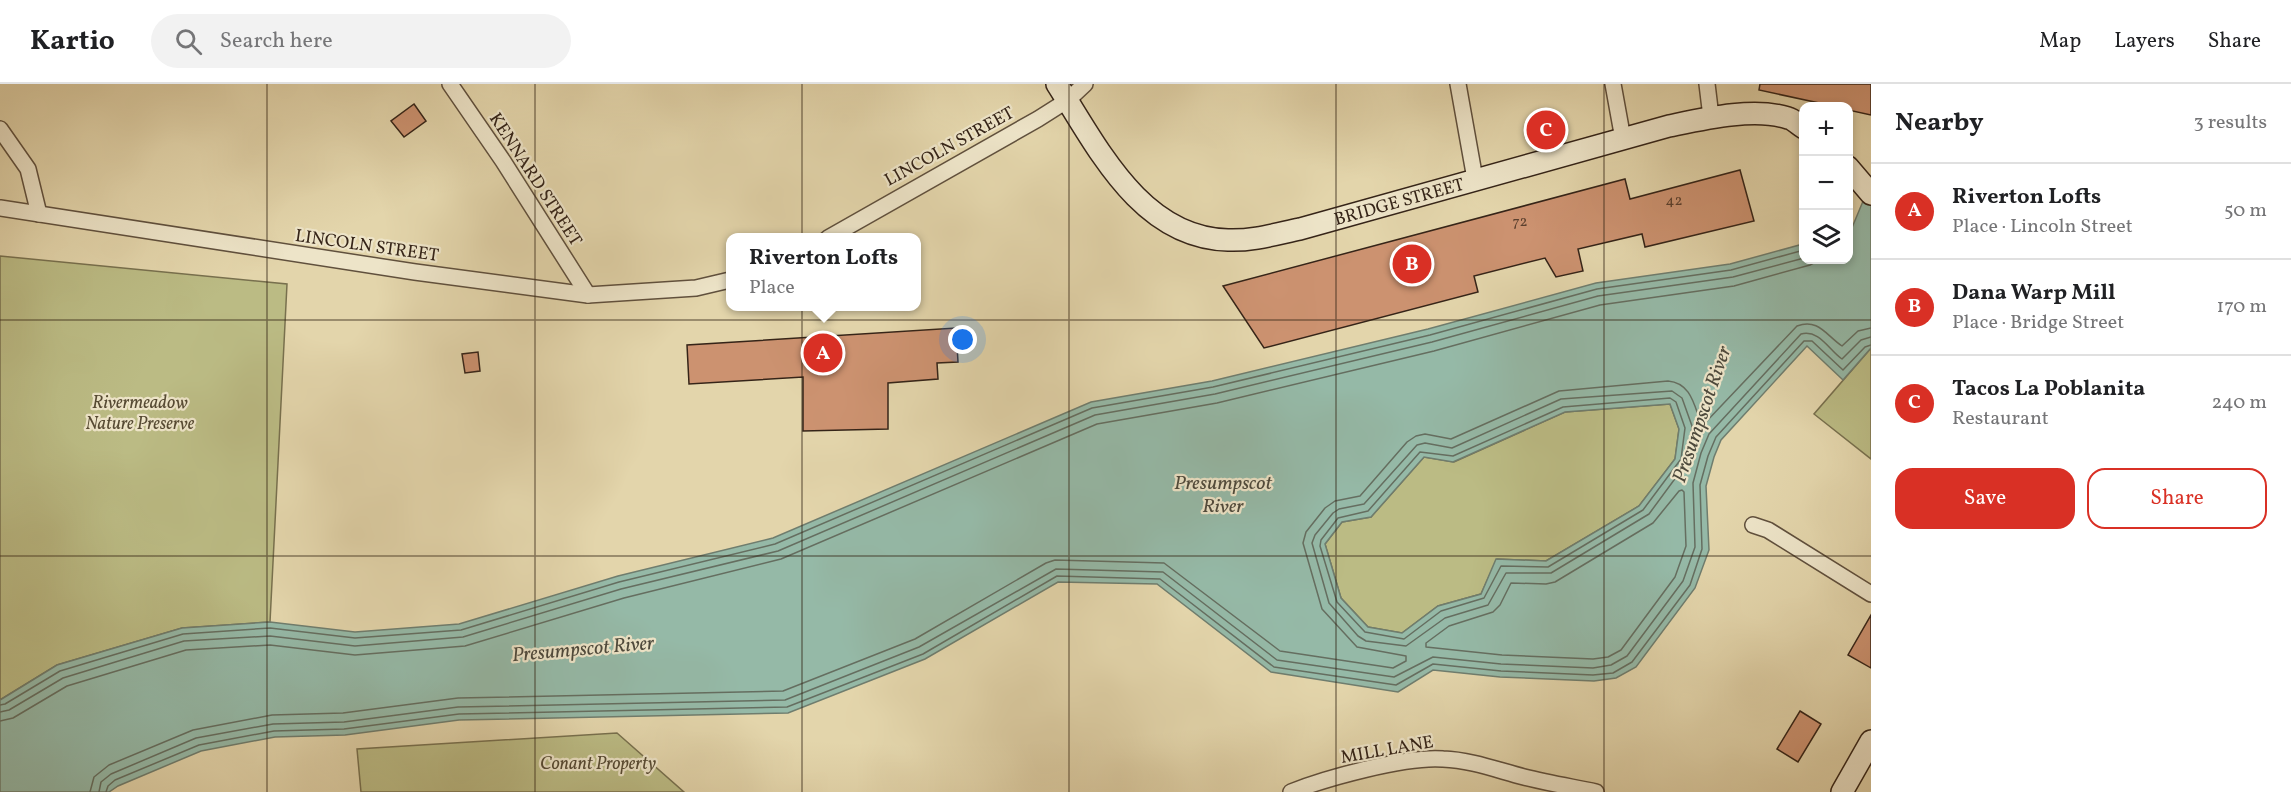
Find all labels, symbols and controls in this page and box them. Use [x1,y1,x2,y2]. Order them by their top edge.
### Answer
search box [151,14,571,68]
text: Kartio [30,22,115,61]
icon: search [172,25,205,58]
text: Search here [220,26,333,57]
text: Map [2039,27,2081,56]
text: Layers [2114,27,2175,56]
text: Share [2208,27,2261,56]
street label: LINCOLN STREET [880,101,1020,193]
map controls [1799,102,1853,264]
button: + [1799,102,1853,156]
text: Nearby [1895,105,1984,141]
street label: KENNARD STREET [482,108,588,252]
pin: C [1526,108,1566,152]
text: 3 results [2193,109,2267,137]
button: − [1799,156,1853,210]
street label: BRIDGE STREET [1331,173,1468,233]
text: Riverton Lofts [1952,182,2101,213]
house number: 42 [1665,191,1683,212]
text: A [1907,197,1922,225]
text: 50 m [2224,197,2267,225]
button: layers [1799,210,1853,264]
house number: 72 [1512,212,1528,233]
text: Place · Lincoln Street [1952,213,2133,241]
street label: LINCOLN STREET [293,224,441,269]
popup [726,233,921,311]
pin: B [1392,242,1432,286]
text: Riverton Lofts [749,243,898,274]
text: Place [749,274,795,302]
text: Dana Warp Mill [1952,278,2116,309]
text: B [1908,293,1921,321]
text: 170 m [2217,293,2267,321]
text: Place · Bridge Street [1952,309,2124,337]
your location [948,325,977,354]
pin: A [804,330,842,376]
water label: Presumpscot River [1666,342,1740,487]
text: Tacos La Poblanita [1952,374,2145,405]
text: C [1908,389,1921,417]
text: 240 m [2212,389,2267,417]
park label: Rivermeadow Nature Preserve [86,391,195,437]
text: Restaurant [1952,405,2049,433]
button: Save [1895,468,2075,529]
button: Share [2087,468,2267,529]
water label: Presumpscot River [1174,470,1272,521]
water label: Presumpscot River [511,630,656,670]
street label: MILL LANE [1339,730,1436,771]
park label: Conant Property [540,752,656,777]

